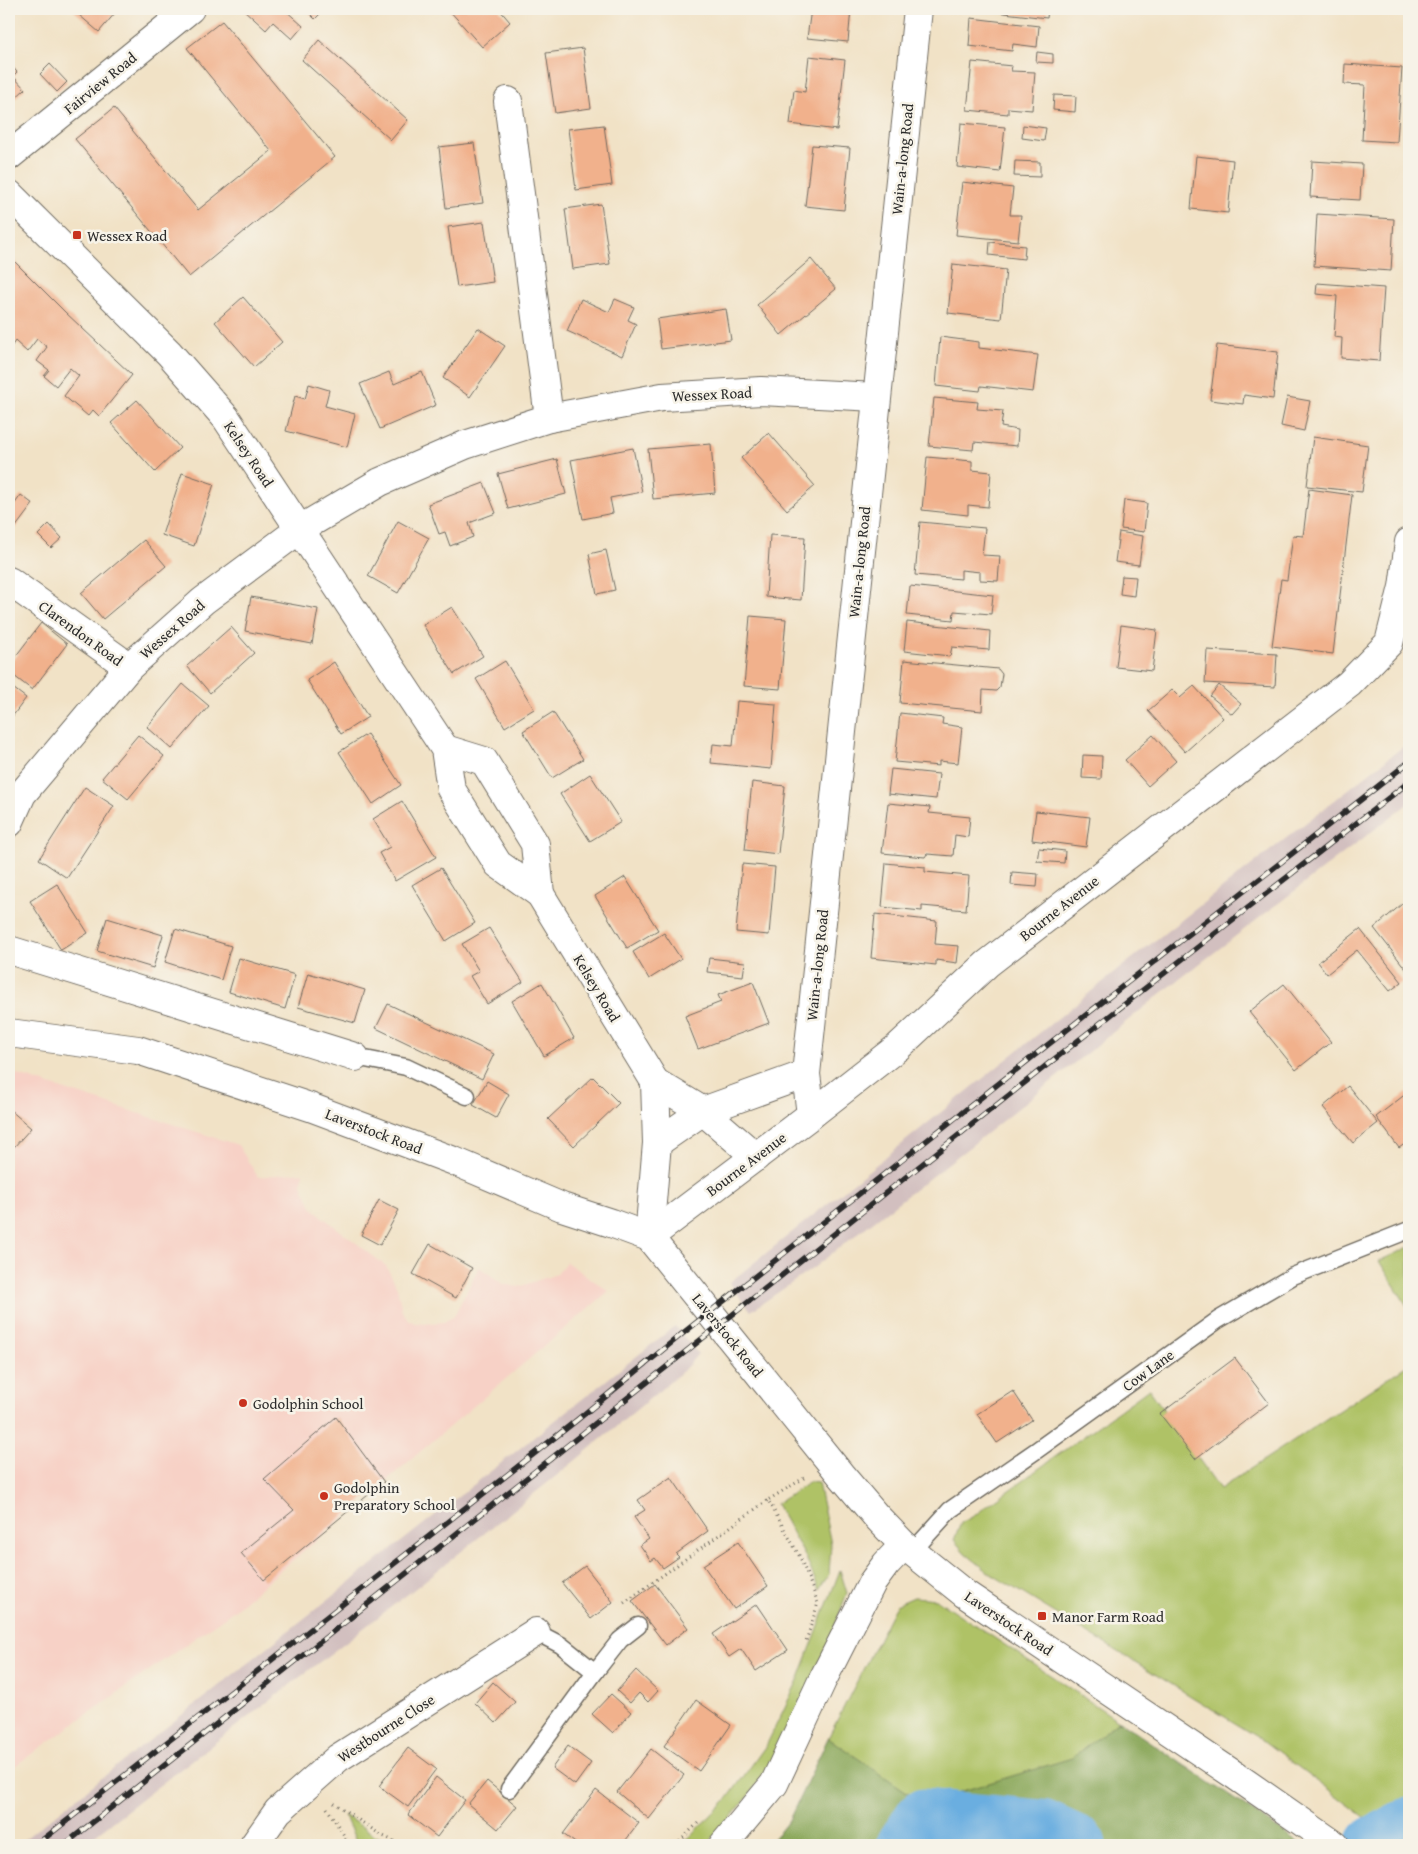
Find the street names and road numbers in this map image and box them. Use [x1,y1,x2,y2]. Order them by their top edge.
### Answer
street label: Fairview Road [59,47,141,119]
street label: Wain-a-long Road [886,102,918,216]
street label: Wessex Road [671,381,753,407]
street label: Kelsey Road [219,417,279,491]
street label: Wain-a-long Road [843,505,875,619]
street label: Clarendon Road [35,595,127,671]
street label: Wessex Road [135,595,209,663]
street label: Bourne Avenue [1015,870,1103,946]
street label: Wain-a-long Road [801,908,833,1022]
street label: Kelsey Road [569,950,625,1026]
street label: Laverstock Road [323,1103,425,1159]
street label: Bourne Avenue [702,1127,790,1201]
street label: Laverstock Road [688,1289,768,1381]
street label: Cow Lane [1118,1344,1178,1396]
street label: Laverstock Road [961,1586,1057,1660]
street label: Westbourne Close [333,1689,439,1767]

